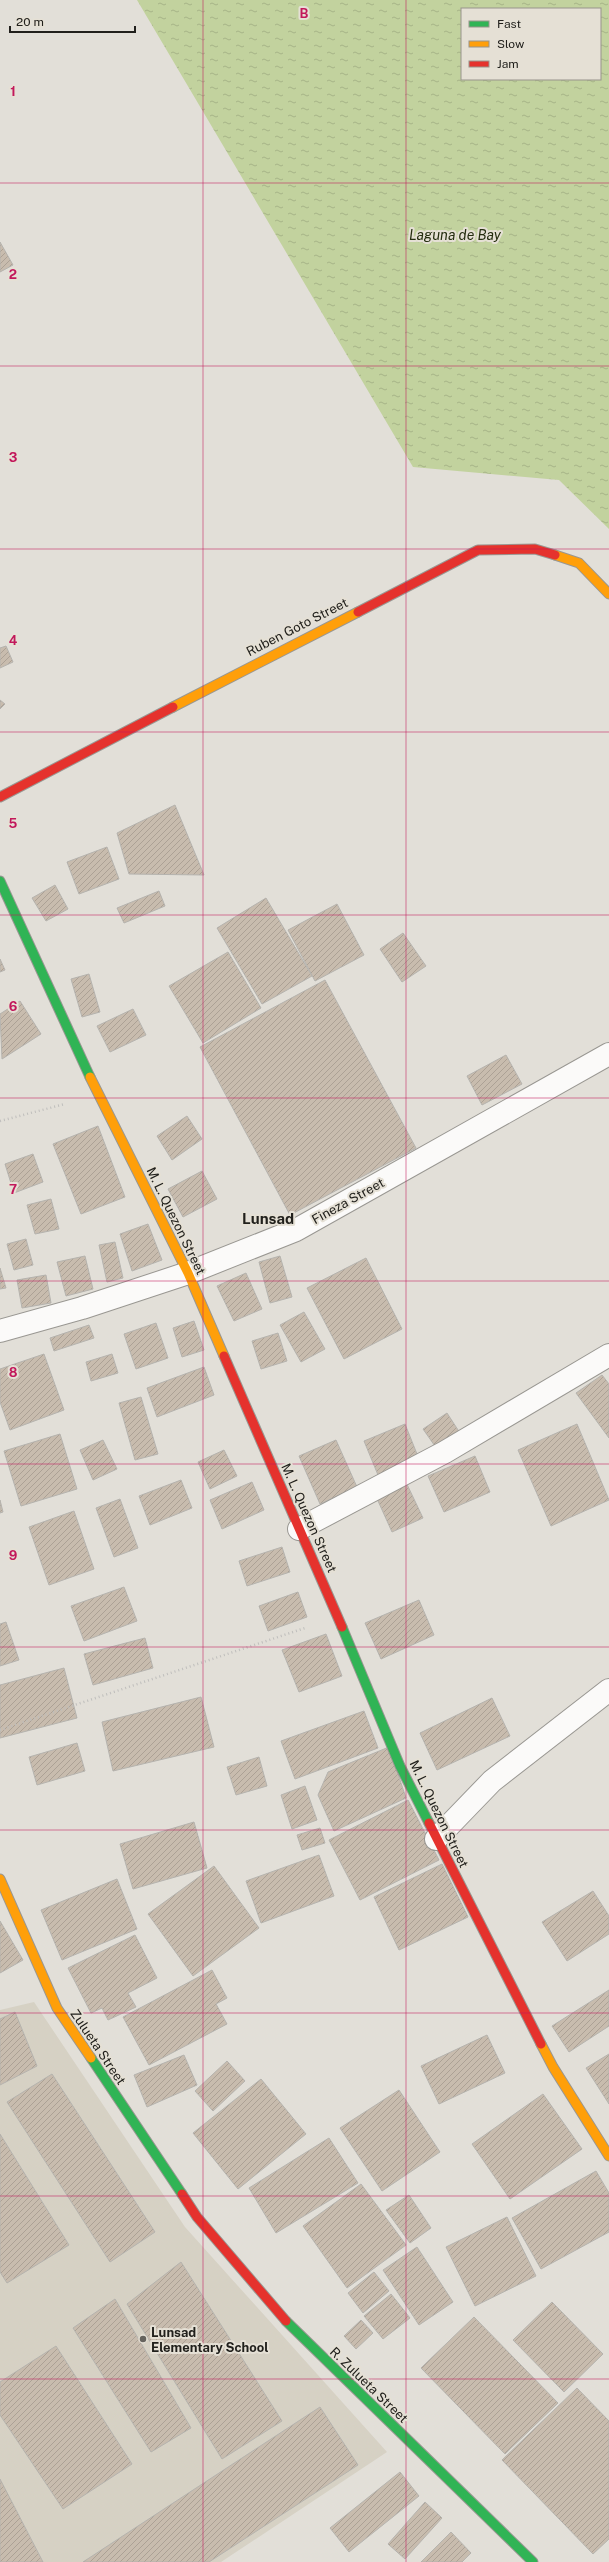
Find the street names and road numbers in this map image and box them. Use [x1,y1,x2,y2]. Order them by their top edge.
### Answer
street label: Ruben Goto Street [244,595,350,659]
street label: M. L. Quezon Street [143,1165,209,1277]
street label: Fineza Street [309,1175,387,1227]
street label: M. L. Quezon Street [278,1461,340,1575]
street label: M. L. Quezon Street [406,1758,472,1870]
street label: Zulueta Street [67,2007,129,2087]
street label: R. Zulueta Street [327,2344,411,2426]

